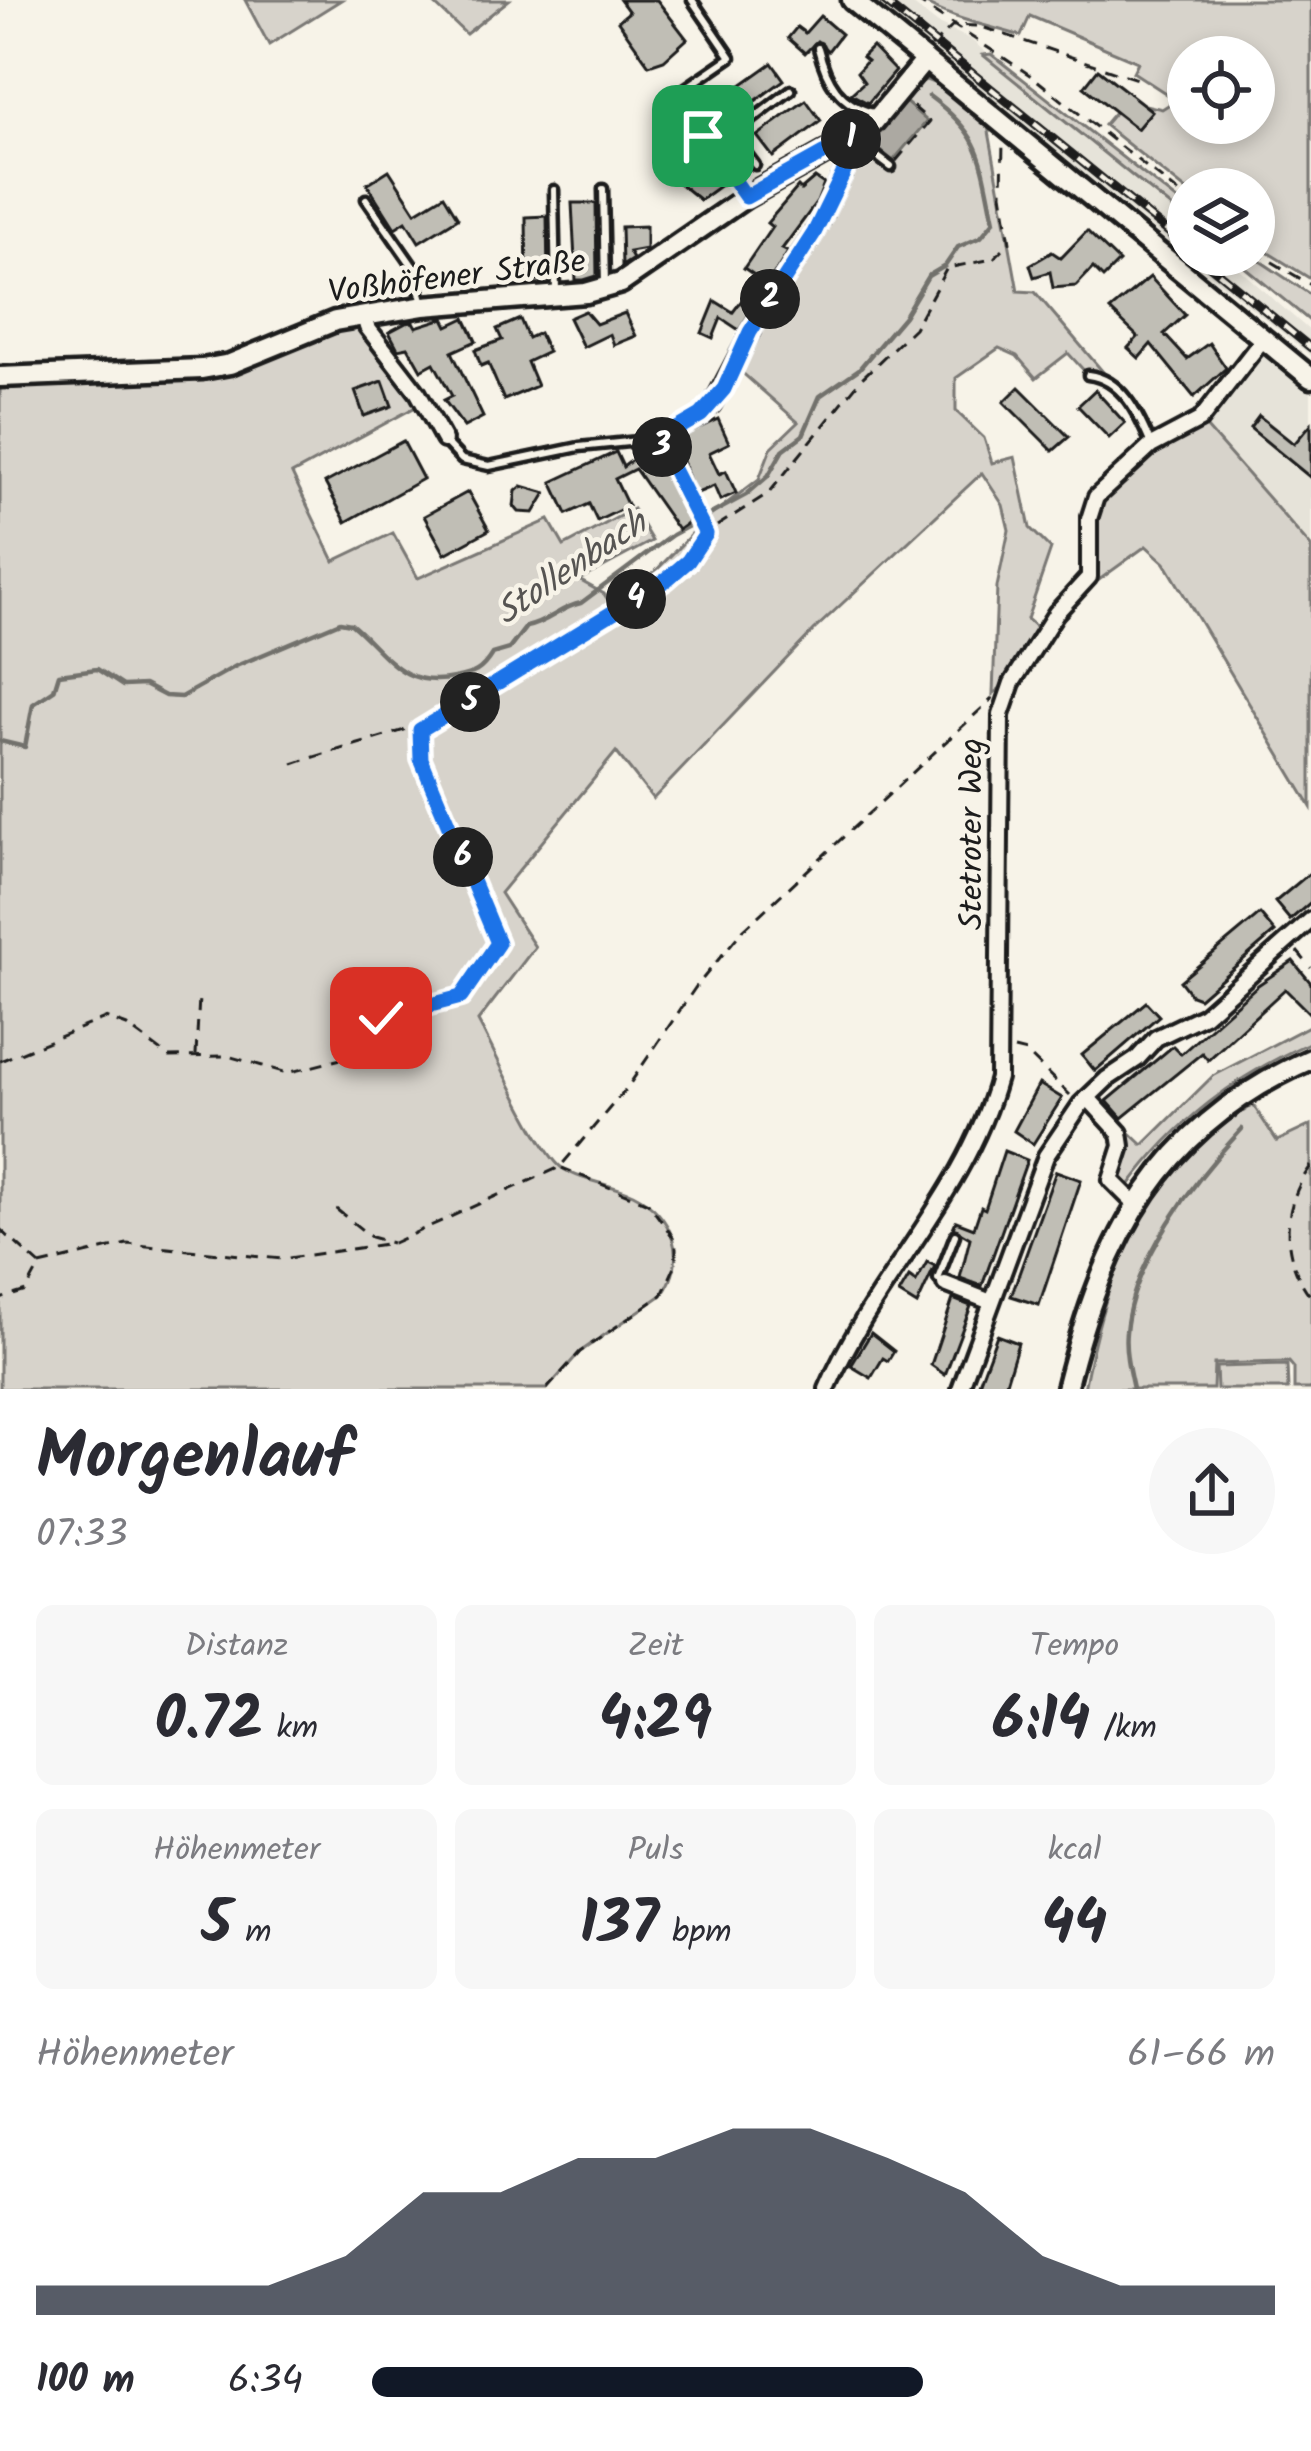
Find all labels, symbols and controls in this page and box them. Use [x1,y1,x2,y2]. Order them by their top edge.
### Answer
map controls [1167,36,1275,276]
button: locate [1167,36,1275,144]
pin [652,85,754,187]
icon: arrive [670,103,736,169]
pin: 1 [821,109,881,169]
text: 1 [846,112,856,165]
button: layers [1167,168,1275,276]
street label: Voßhöfener Straße [325,236,589,320]
pin: 2 [740,269,800,329]
text: 2 [760,272,780,325]
pin: 3 [632,417,692,477]
text: 3 [653,420,671,473]
water label: Stollenbach [484,495,662,641]
pin: 4 [606,569,666,629]
text: 4 [627,572,645,625]
pin: 5 [440,672,500,732]
text: 5 [462,675,478,728]
street label: Stetroter Weg [947,738,1000,930]
pin: 6 [433,827,493,887]
text: 6 [454,830,472,883]
pin [330,967,432,1069]
icon: check [348,985,414,1051]
text: Morgenlauf [36,1407,352,1512]
button: share [1149,1428,1275,1554]
text: 07:33 [36,1505,128,1567]
text: Distanz [185,1621,288,1674]
text: Zeit [628,1621,683,1674]
text: Tempo [1030,1621,1119,1674]
text: 0.72 [155,1674,263,1770]
text: 4:29 [599,1674,712,1770]
text: 6:14 [992,1674,1090,1770]
text: km [263,1703,318,1756]
text: /km [1090,1703,1157,1756]
text: Höhenmeter [153,1825,320,1878]
text: Puls [628,1825,683,1878]
text: kcal [1048,1825,1101,1878]
text: 5 [202,1878,232,1974]
text: 137 [580,1878,659,1974]
text: 44 [1042,1878,1107,1974]
text: m [232,1907,271,1960]
text: bpm [659,1907,731,1960]
text: Höhenmeter [36,2025,233,2087]
text: 61–66 m [1127,2025,1275,2087]
text: 100 m [36,2351,135,2413]
text: 6:34 [228,2351,303,2413]

